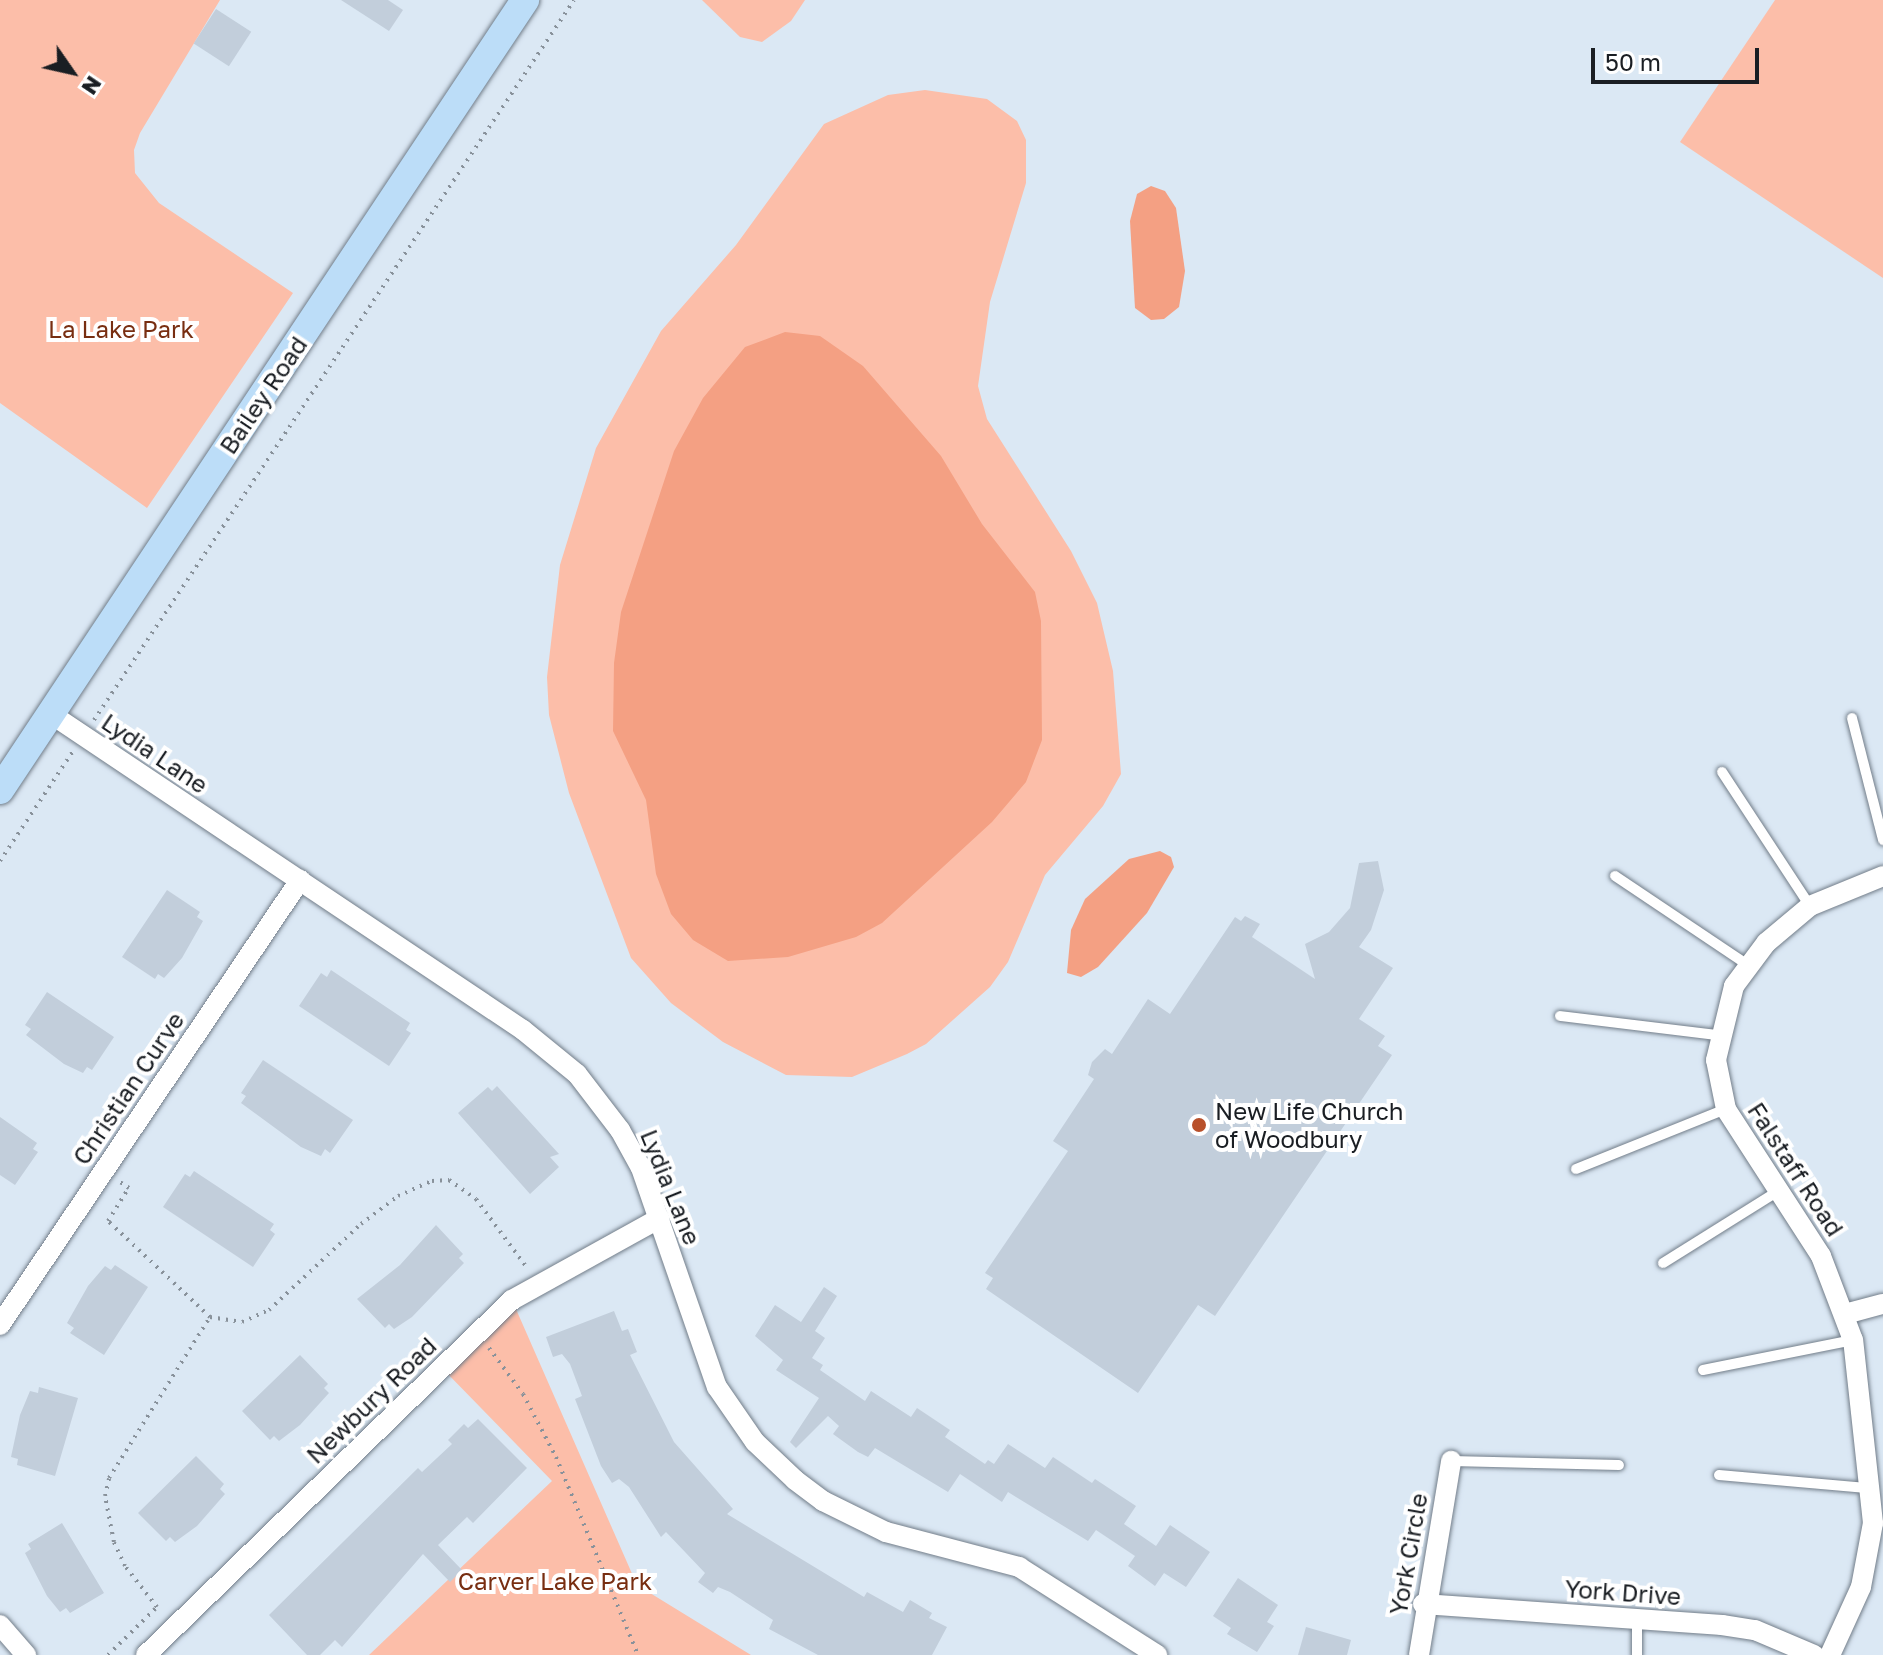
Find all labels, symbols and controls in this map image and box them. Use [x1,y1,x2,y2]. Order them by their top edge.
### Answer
north arrow [32,32,112,112]
scale bar [1595,32,1763,82]
text: 50 m [1605,47,1661,76]
text: N [76,71,108,100]
park label: La Lake Park [48,315,194,343]
street label: Bailey Road [213,331,313,459]
street label: Lydia Lane [97,707,213,799]
street label: Christian Curve [66,1006,190,1170]
place label: New Life Church of Woodbury [1215,1097,1403,1153]
street label: Falstaff Road [1742,1097,1850,1241]
marker: New Life Church of Woodbury [1190,1116,1208,1134]
street label: Lydia Lane [635,1125,707,1249]
street label: Newbury Road [300,1331,442,1469]
street label: York Circle [1383,1491,1433,1617]
park label: Carver Lake Park [458,1567,652,1595]
street label: York Drive [1564,1574,1682,1610]

